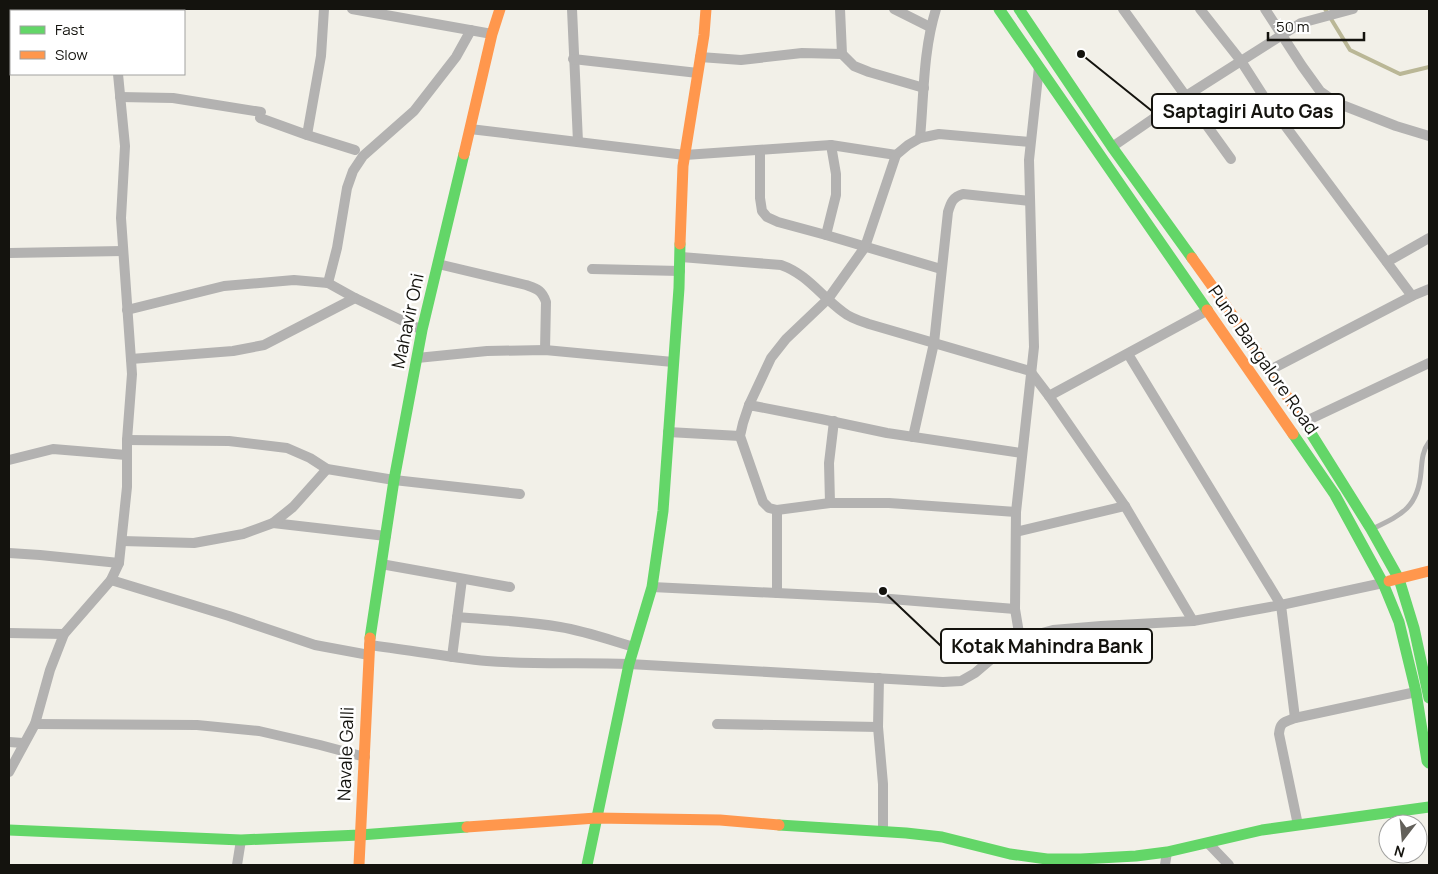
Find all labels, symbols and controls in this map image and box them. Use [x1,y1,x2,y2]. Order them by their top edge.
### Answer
legend [10,10,185,75]
scale bar [1268,10,1364,42]
text: 50 m [1276,16,1310,37]
text: Fast [55,19,84,40]
text: Slow [55,44,88,65]
callout: Saptagiri Auto Gas [1152,94,1344,128]
text: Saptagiri Auto Gas [1162,98,1334,124]
street label: Mahavir Oni [385,271,429,371]
street label: Pune Bangalore Road [1203,280,1324,439]
callout: Kotak Mahindra Bank [941,629,1152,663]
text: Kotak Mahindra Bank [951,633,1143,659]
street label: Navale Galli [331,706,359,801]
north arrow [1378,814,1428,864]
text: N [1392,841,1407,862]

